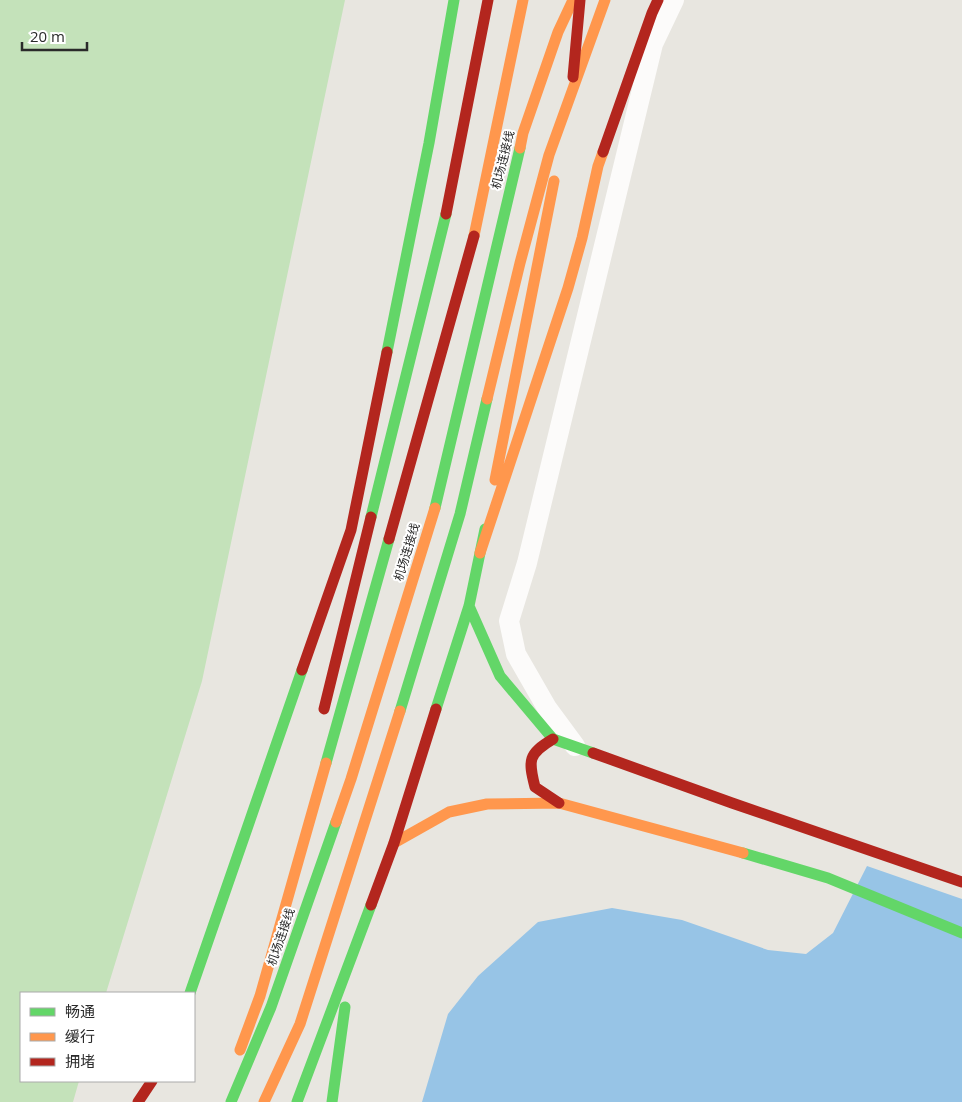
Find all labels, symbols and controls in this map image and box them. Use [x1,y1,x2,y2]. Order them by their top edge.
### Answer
scale bar [22,20,88,52]
text: 20 m [30,26,65,46]
street label: 机场连接线 [487,129,518,191]
street label: 机场连接线 [390,521,423,583]
street label: 机场连接线 [263,906,298,968]
legend [20,992,195,1082]
text: 畅通 [65,1001,95,1021]
text: 缓行 [65,1026,95,1046]
text: 拥堵 [65,1051,95,1071]

